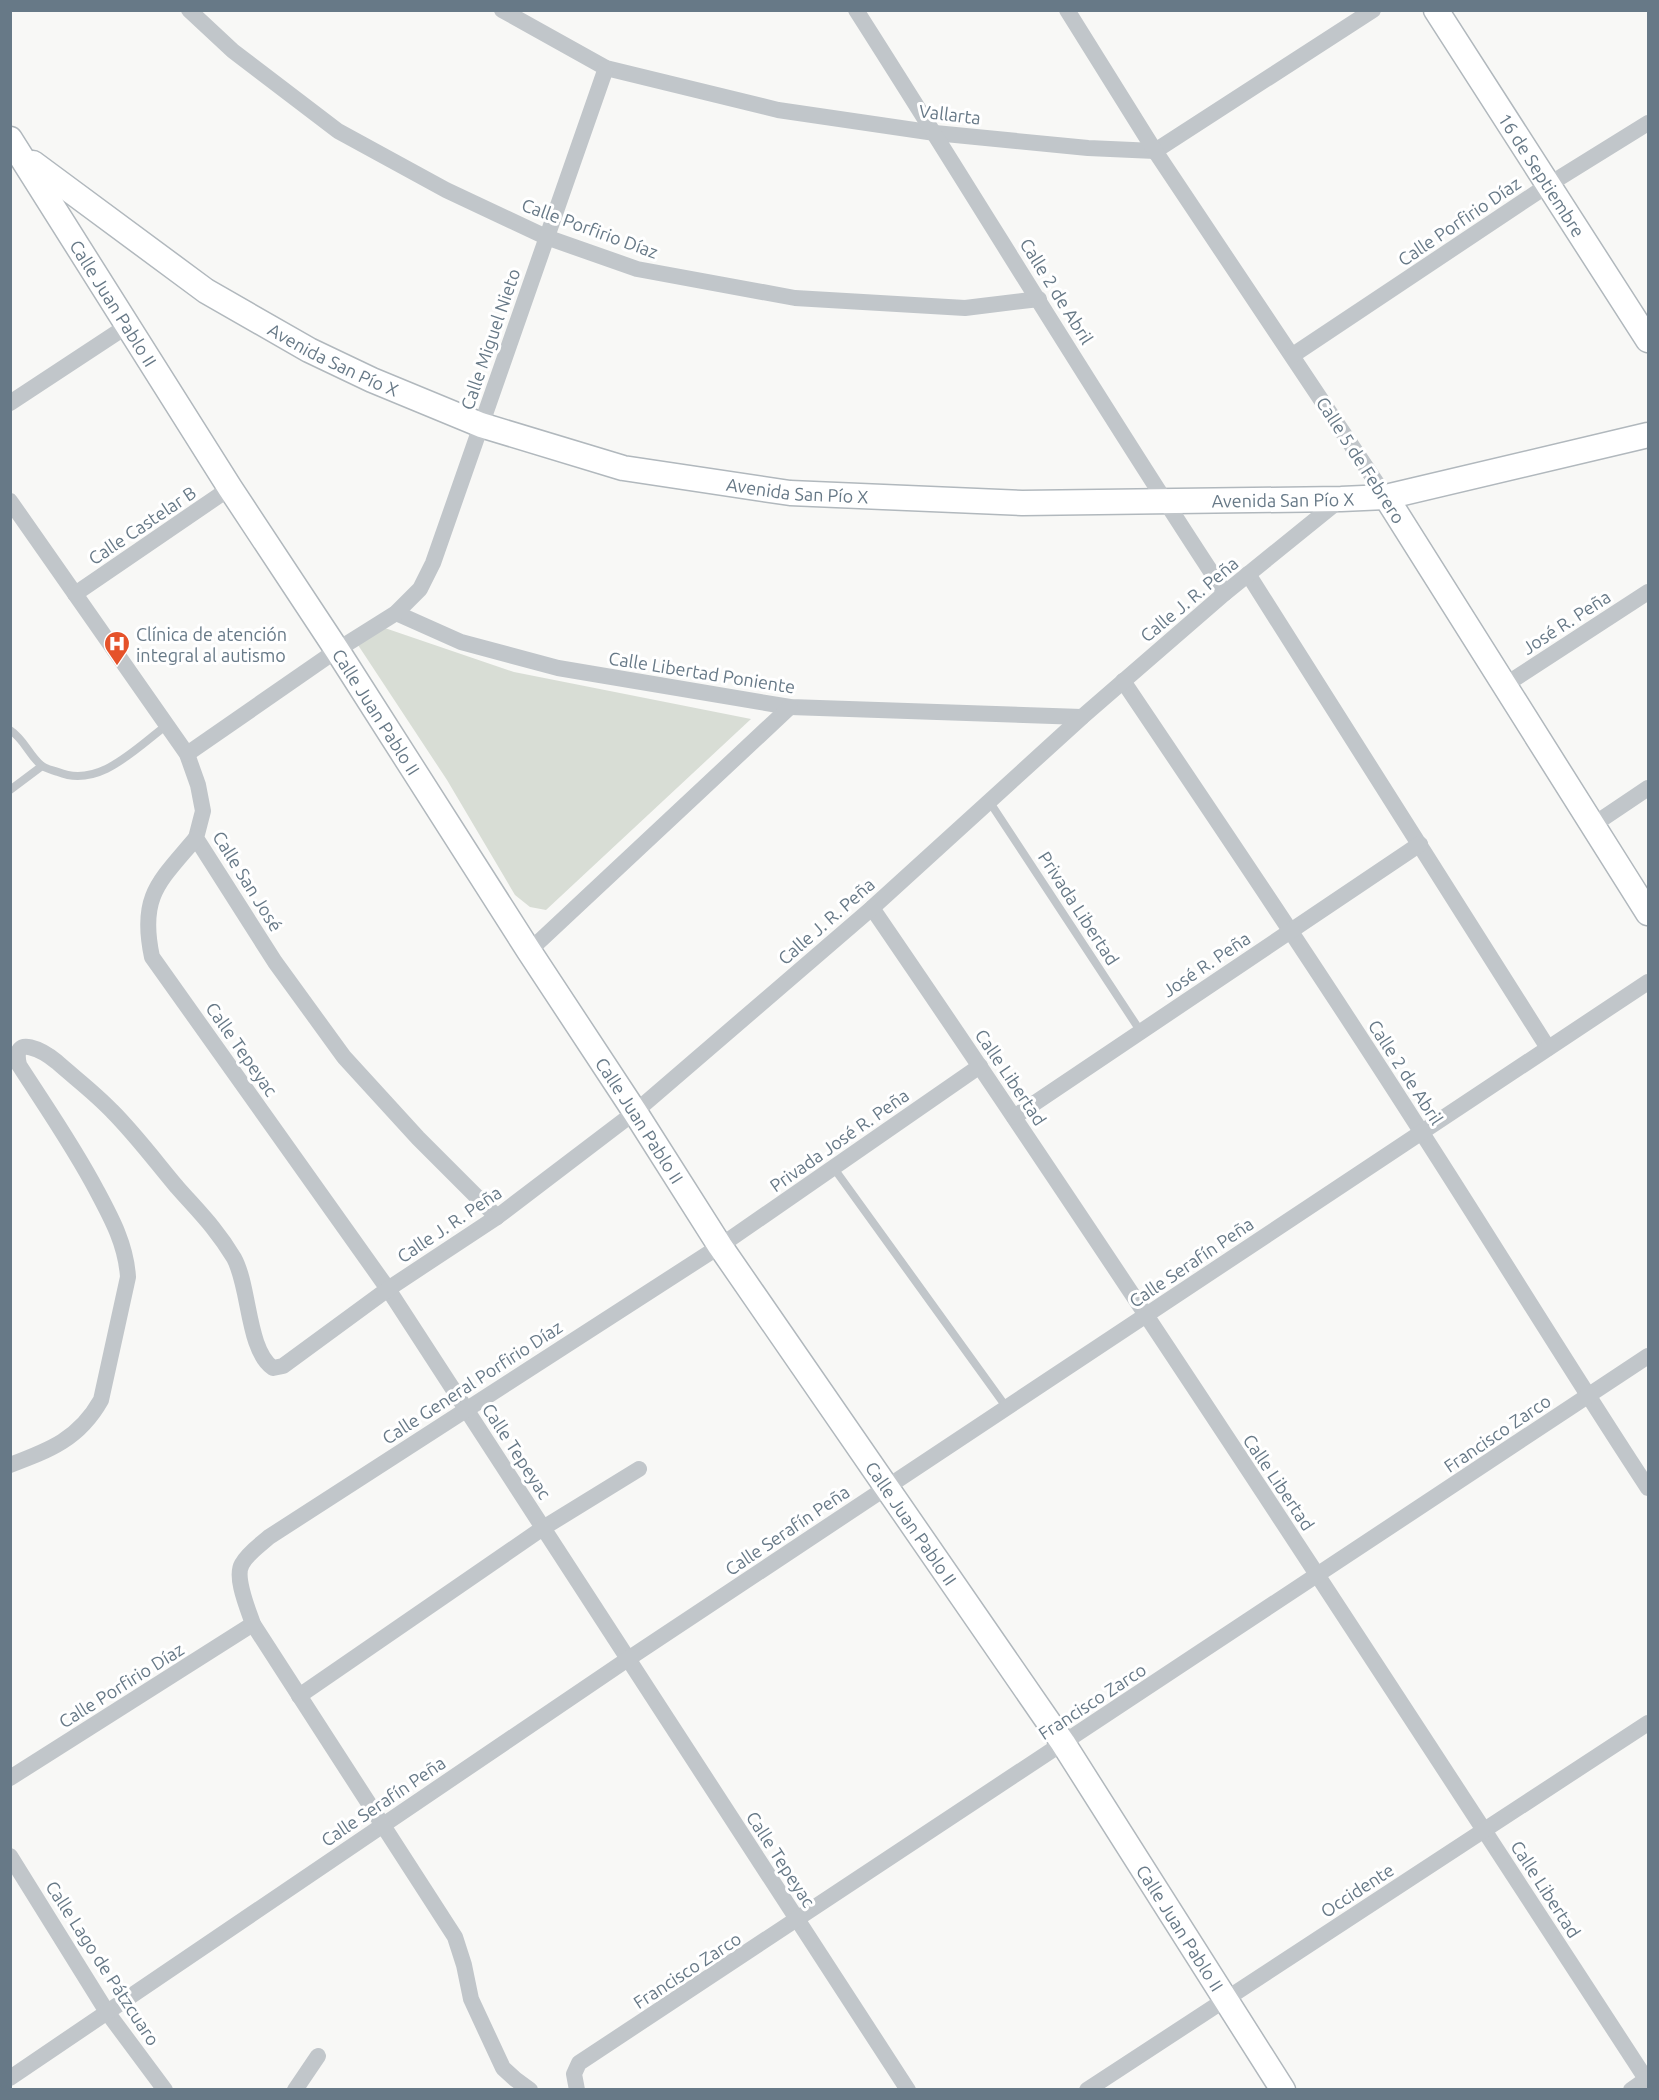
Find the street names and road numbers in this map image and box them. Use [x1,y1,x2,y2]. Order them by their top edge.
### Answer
street label: Vallarta [918,100,982,128]
street label: 16 de Septiembre [1495,109,1589,241]
street label: Calle Porfirio Díaz [1394,173,1524,269]
street label: Calle Porfirio Díaz [519,194,661,262]
street label: Calle 2 de Abril [1017,234,1098,348]
street label: Calle Juan Pablo II [66,236,161,370]
street label: Calle Miguel Nieto [456,266,524,412]
street label: Avenida San Pío X [265,319,401,400]
street label: Calle 5 de Febrero [1313,393,1409,527]
street label: Avenida San Pío X [725,474,869,506]
street label: Calle Castelar B [84,482,200,568]
street label: Avenida San Pío X [1211,488,1355,511]
street label: Calle J. R. Peña [1136,552,1242,646]
street label: José R. Peña [1518,586,1614,658]
street label: Calle Juan Pablo II [329,645,424,779]
street label: Calle Libertad Poniente [607,647,797,697]
street label: Calle San José [209,827,287,935]
street label: Privada Libertad [1035,847,1123,969]
street label: Calle J. R. Peña [774,874,878,968]
street label: José R. Peña [1158,927,1254,1001]
street label: Calle Tepeyac [202,998,282,1100]
street label: Calle 2 de Abril [1365,1016,1447,1128]
street label: Calle Libertad [972,1025,1050,1129]
street label: Calle Juan Pablo II [592,1054,688,1187]
street label: Privada José R. Peña [766,1084,912,1196]
street label: Calle J. R. Peña [393,1182,505,1266]
street label: Calle Serafín Peña [1125,1213,1257,1311]
street label: Calle General Porfirio Díaz [378,1316,566,1448]
street label: Francisco Zarco [1440,1390,1554,1476]
street label: Calle Tepeyac [479,1400,555,1502]
street label: Calle Libertad [1240,1430,1318,1534]
street label: Calle Juan Pablo II [862,1458,961,1589]
street label: Calle Serafín Peña [721,1481,853,1579]
street label: Calle Porfirio Díaz [55,1639,187,1731]
street label: Francisco Zarco [1034,1659,1150,1743]
street label: Calle Serafín Peña [317,1752,449,1850]
street label: Calle Tepeyac [743,1808,819,1910]
street label: Calle Libertad [1507,1837,1585,1941]
street label: Occidente [1317,1859,1397,1921]
street label: Calle Juan Pablo II [1133,1861,1228,1995]
street label: Calle Lago de Pátzcuaro [42,1877,164,2049]
street label: Francisco Zarco [629,1928,745,2012]

